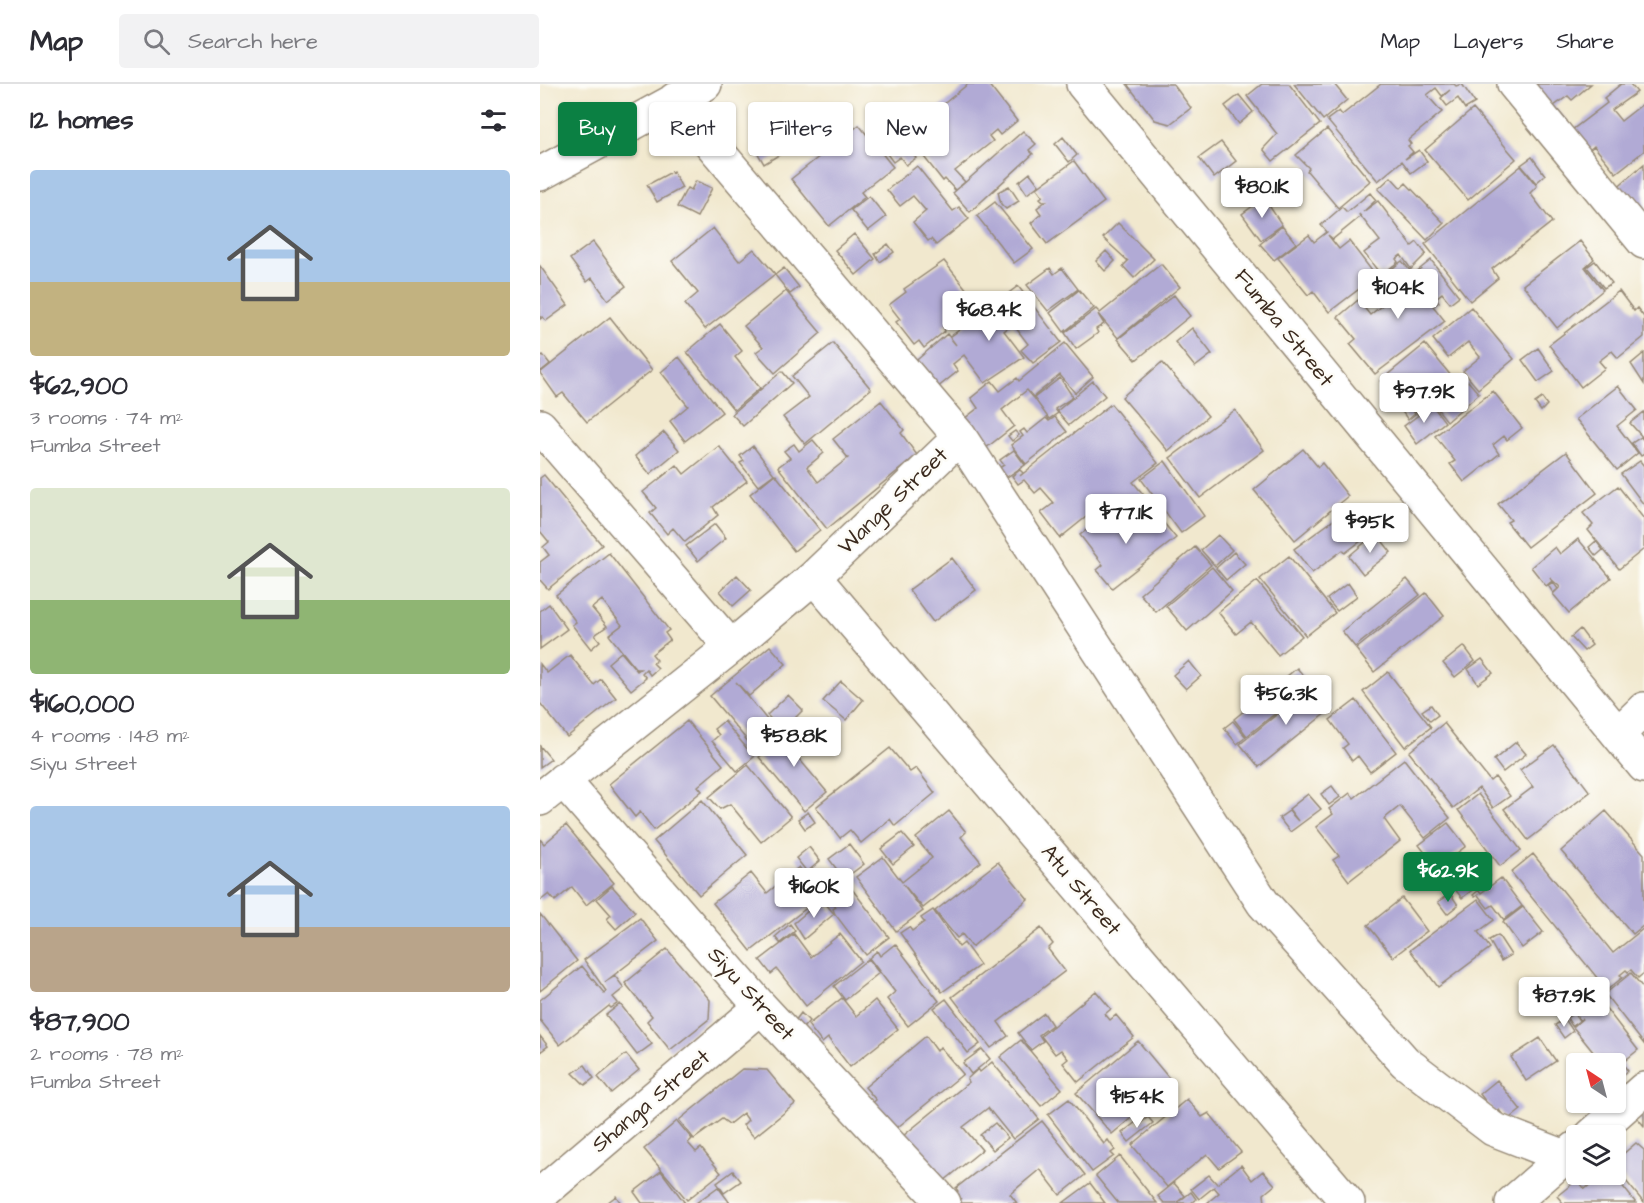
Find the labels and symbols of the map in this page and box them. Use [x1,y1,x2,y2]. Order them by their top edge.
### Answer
pin: $80.1K [1213,168,1311,219]
street label: Fumba Street [1227,262,1341,394]
pin: $104K [1356,269,1440,320]
pin: $68.4K [940,291,1038,342]
pin: $97.9K [1375,373,1473,424]
street label: Wange Street [831,440,956,562]
pin: $77.1K [1077,494,1175,545]
pin: $95K [1334,503,1406,554]
pin: $56.3K [1237,675,1335,726]
pin: $58.8K [745,717,843,768]
street label: Atu Street [1034,838,1129,942]
pin: $62.9K [1399,852,1497,903]
pin: $160K [772,868,856,919]
street label: Siyu Street [699,940,802,1049]
pin: $87.9K [1515,977,1613,1028]
street label: Shanga Street [585,1042,718,1161]
north arrow [1566,1053,1626,1113]
pin: $154K [1095,1078,1179,1129]

